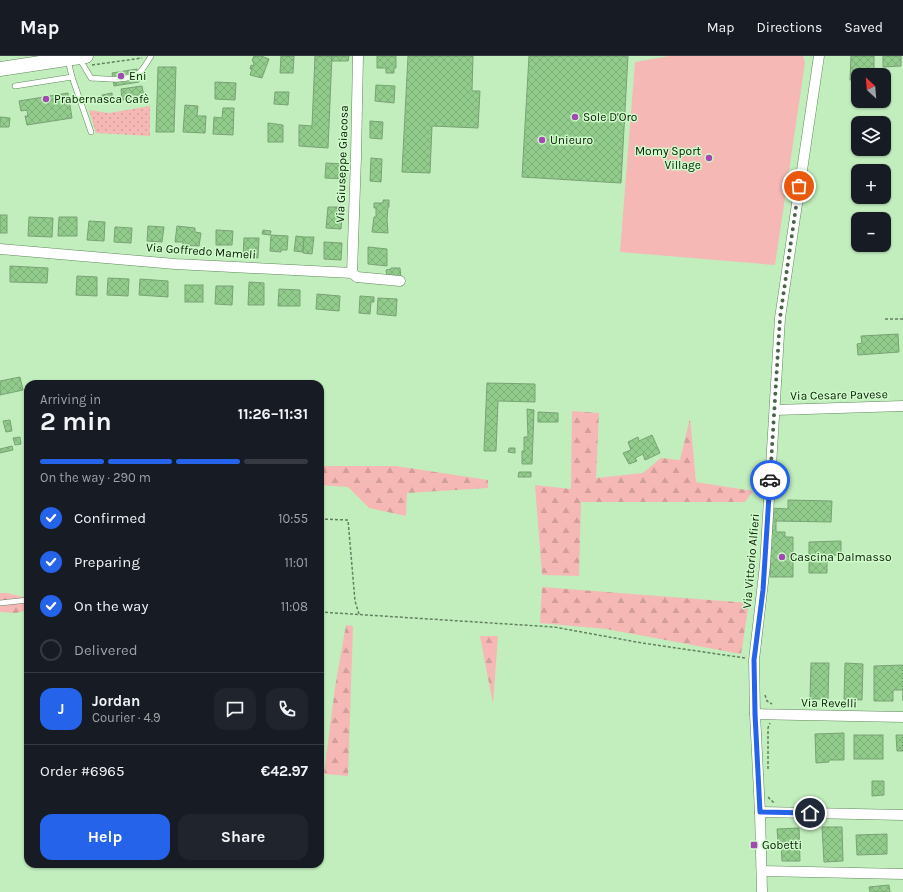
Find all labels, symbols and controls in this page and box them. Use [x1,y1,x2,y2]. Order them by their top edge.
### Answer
text: Map [20,17,59,39]
text: Map [707,19,735,36]
text: Directions [757,19,822,36]
text: Saved [844,19,883,36]
north arrow [851,68,891,108]
map controls [851,68,891,252]
place label: Eni [129,69,147,83]
marker: Eni [116,71,126,81]
place label: Prabernasca Cafè [54,92,149,106]
marker: Prabernasca Cafè [41,94,51,104]
street label: Via Giuseppe Giacosa [333,105,351,223]
place label: Sole D'Oro [583,110,637,124]
marker: Sole D'Oro [570,112,580,122]
button: layers [851,116,891,156]
place label: Unieuro [550,133,593,147]
marker: Unieuro [537,135,547,145]
place label: Momy Sport Village [635,144,701,172]
marker: Momy Sport Village [704,153,714,163]
button: + [851,164,891,204]
pin [782,169,816,203]
icon: bag [788,175,810,197]
button: − [851,212,891,252]
street label: Via Goffredo Mameli [145,240,257,262]
street label: Via Cesare Pavese [790,387,888,403]
text: Arriving in [40,392,101,407]
text: 11:26–11:31 [238,405,308,423]
text: 2 min [40,406,112,437]
courier [750,460,790,500]
icon: car [759,469,781,491]
text: On the way · 290 m [40,470,151,485]
icon: check [40,507,62,529]
text: Confirmed [74,509,146,527]
text: 10:55 [278,511,308,526]
street label: Via Vittorio Alfieri [740,513,762,609]
place label: Cascina Dalmasso [790,550,892,564]
icon: check [40,551,62,573]
marker: Cascina Dalmasso [777,552,787,562]
text: Preparing [74,553,140,571]
text: 11:01 [284,555,308,570]
icon: check [40,595,62,617]
text: On the way [74,597,148,615]
text: 11:08 [281,599,308,614]
text: Delivered [74,641,138,659]
button: chat [214,688,256,730]
button: phone [266,688,308,730]
text: Jordan [92,692,140,710]
street label: Via Revelli [801,696,857,710]
text: J [58,700,64,718]
text: Courier · 4.9 [92,710,161,725]
text: Order #6965 [40,762,124,780]
text: €42.97 [261,762,308,780]
pin [793,796,827,830]
icon: home [799,802,821,824]
button: Help [40,814,170,860]
button: Share [178,814,308,860]
place label: Gobetti [762,838,802,852]
marker: Gobetti [749,840,759,850]

